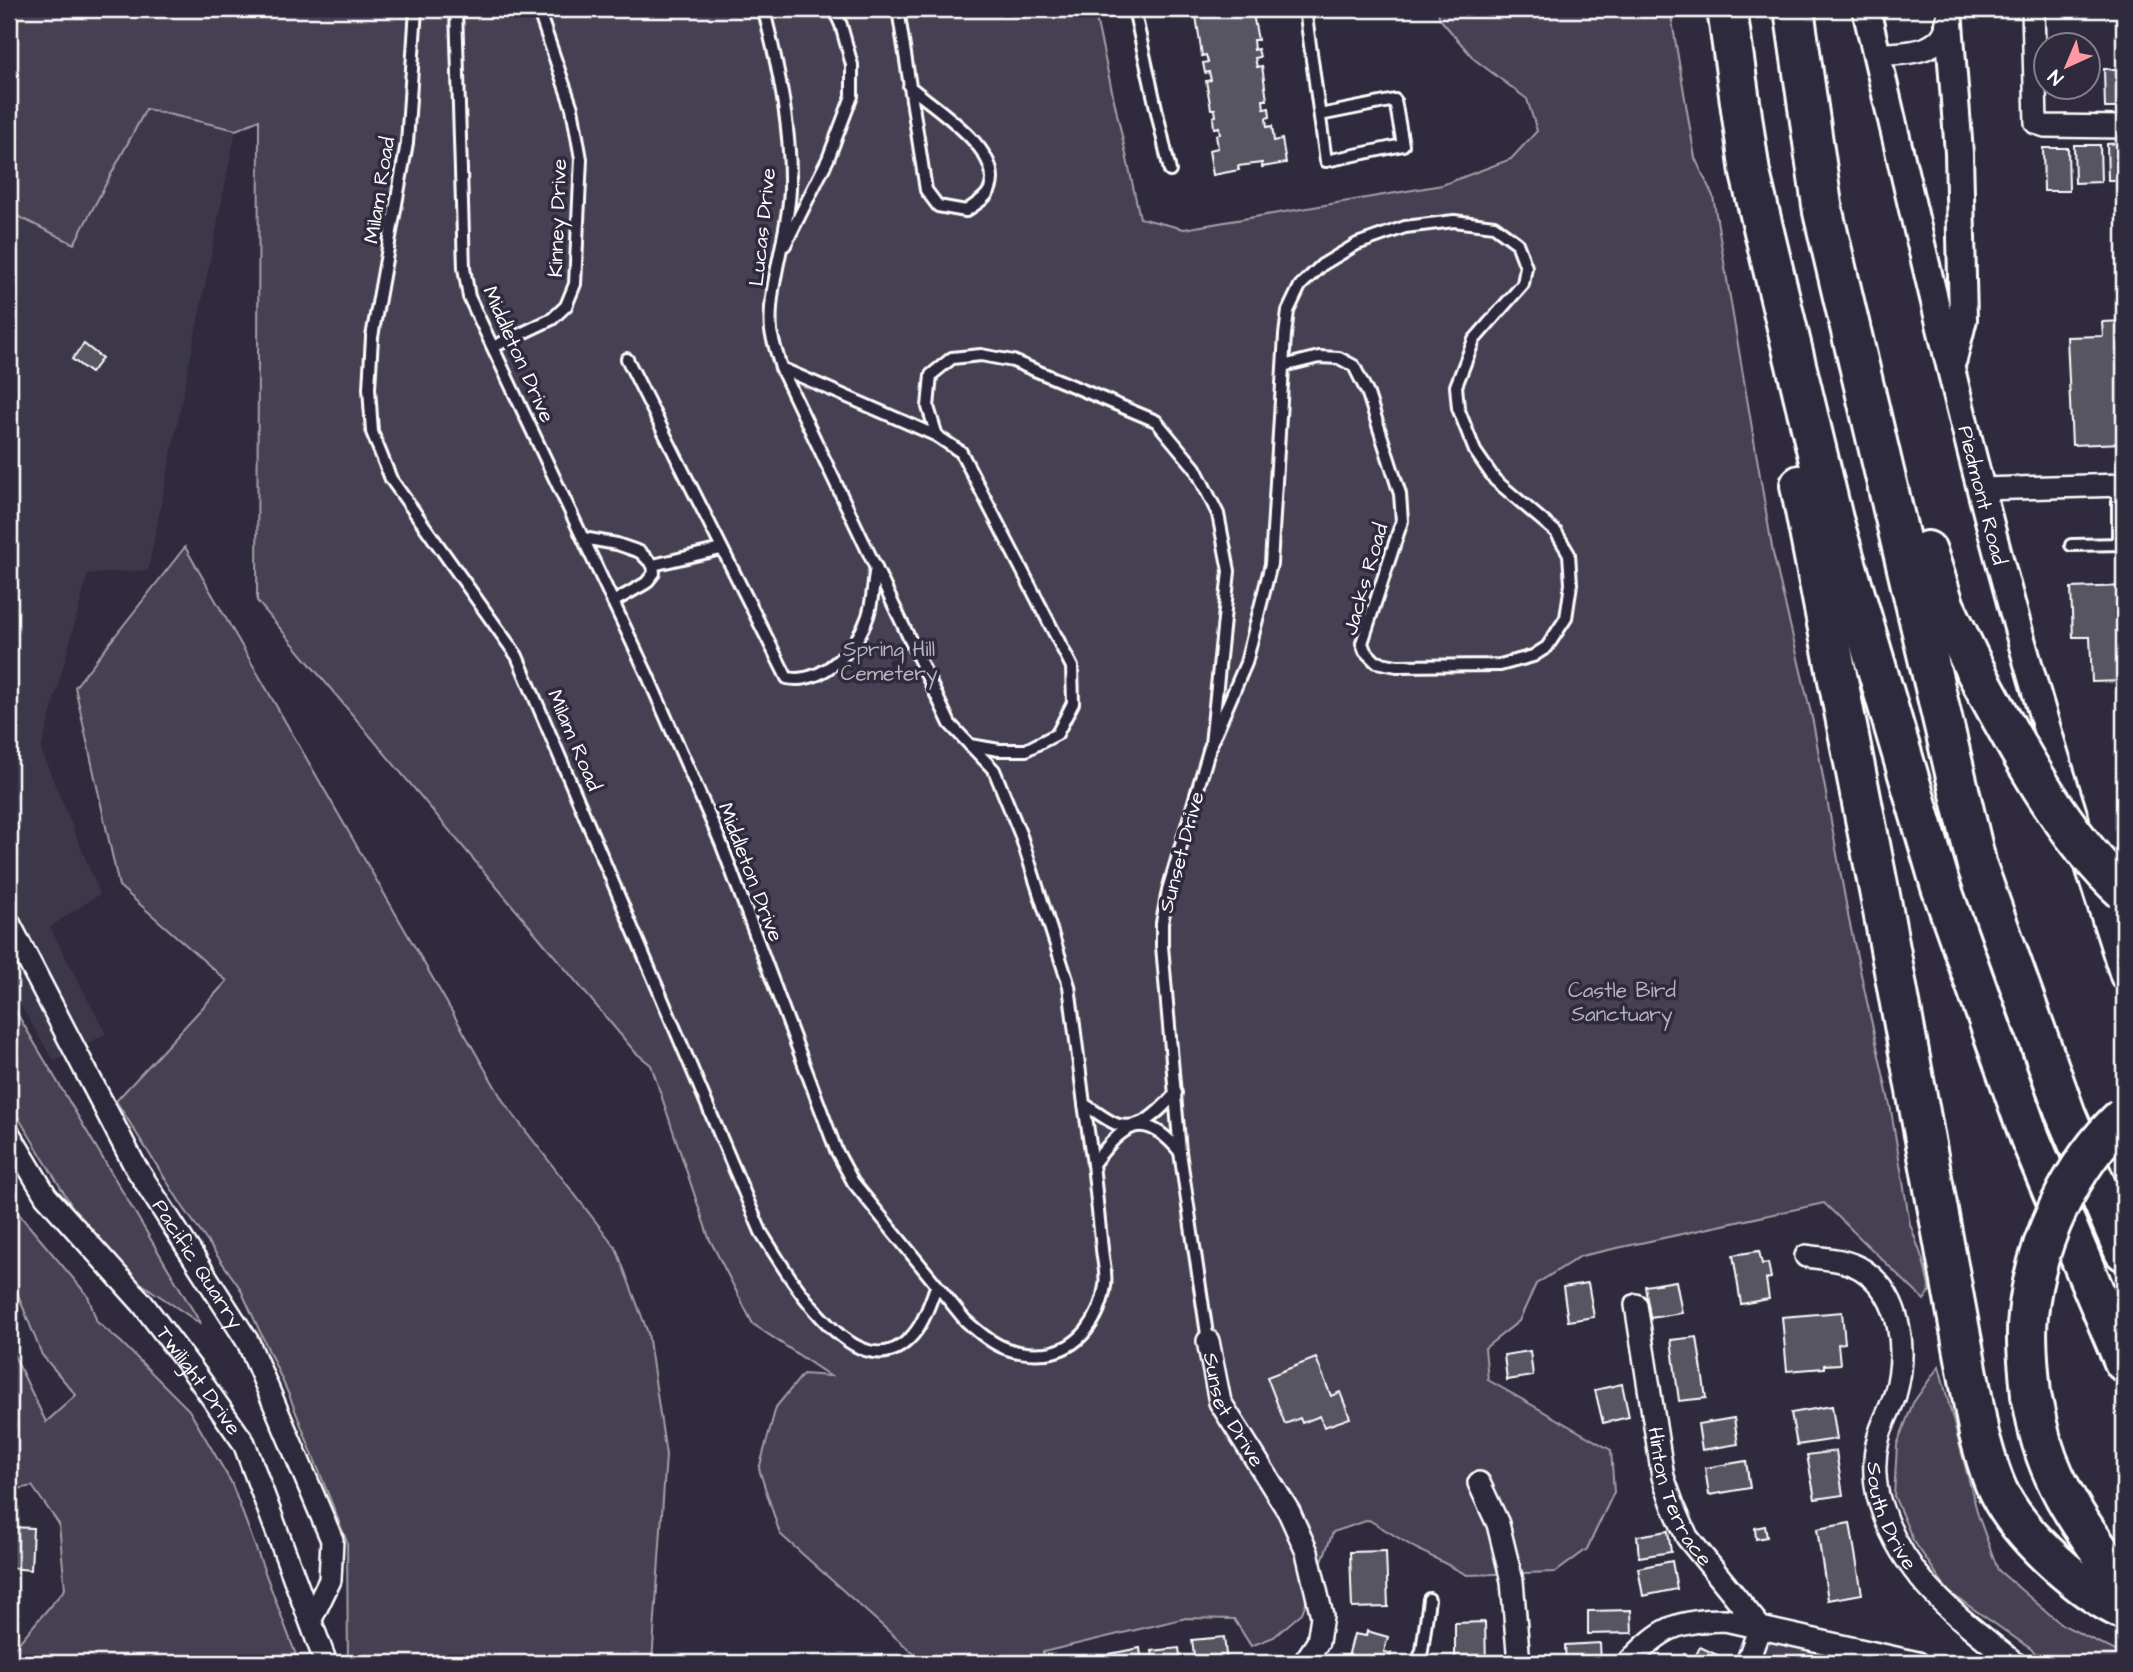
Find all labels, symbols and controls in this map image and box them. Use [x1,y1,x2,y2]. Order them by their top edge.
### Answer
north arrow [2032,32,2102,102]
text: N [2043,63,2070,91]
street label: Milam Road [357,134,402,245]
street label: Kinney Drive [541,158,576,278]
street label: Lucas Drive [742,166,783,288]
street label: Middleton Drive [475,281,562,427]
street label: Piedmont Road [1950,423,2014,568]
street label: Jacks Road [1336,520,1395,638]
park label: Spring Hill Cemetery [841,635,938,690]
street label: Milam Road [540,685,609,796]
street label: Sunset Drive [1151,788,1212,916]
street label: Middleton Drive [711,799,790,946]
park label: Castle Bird Sanctuary [1568,976,1676,1031]
street label: Pacific Quarry [145,1194,250,1336]
street label: Twilight Drive [149,1320,248,1441]
street label: Sunset Drive [1196,1350,1271,1473]
street label: Hinton Terrace [1640,1425,1719,1573]
street label: South Drive [1860,1462,1924,1576]

